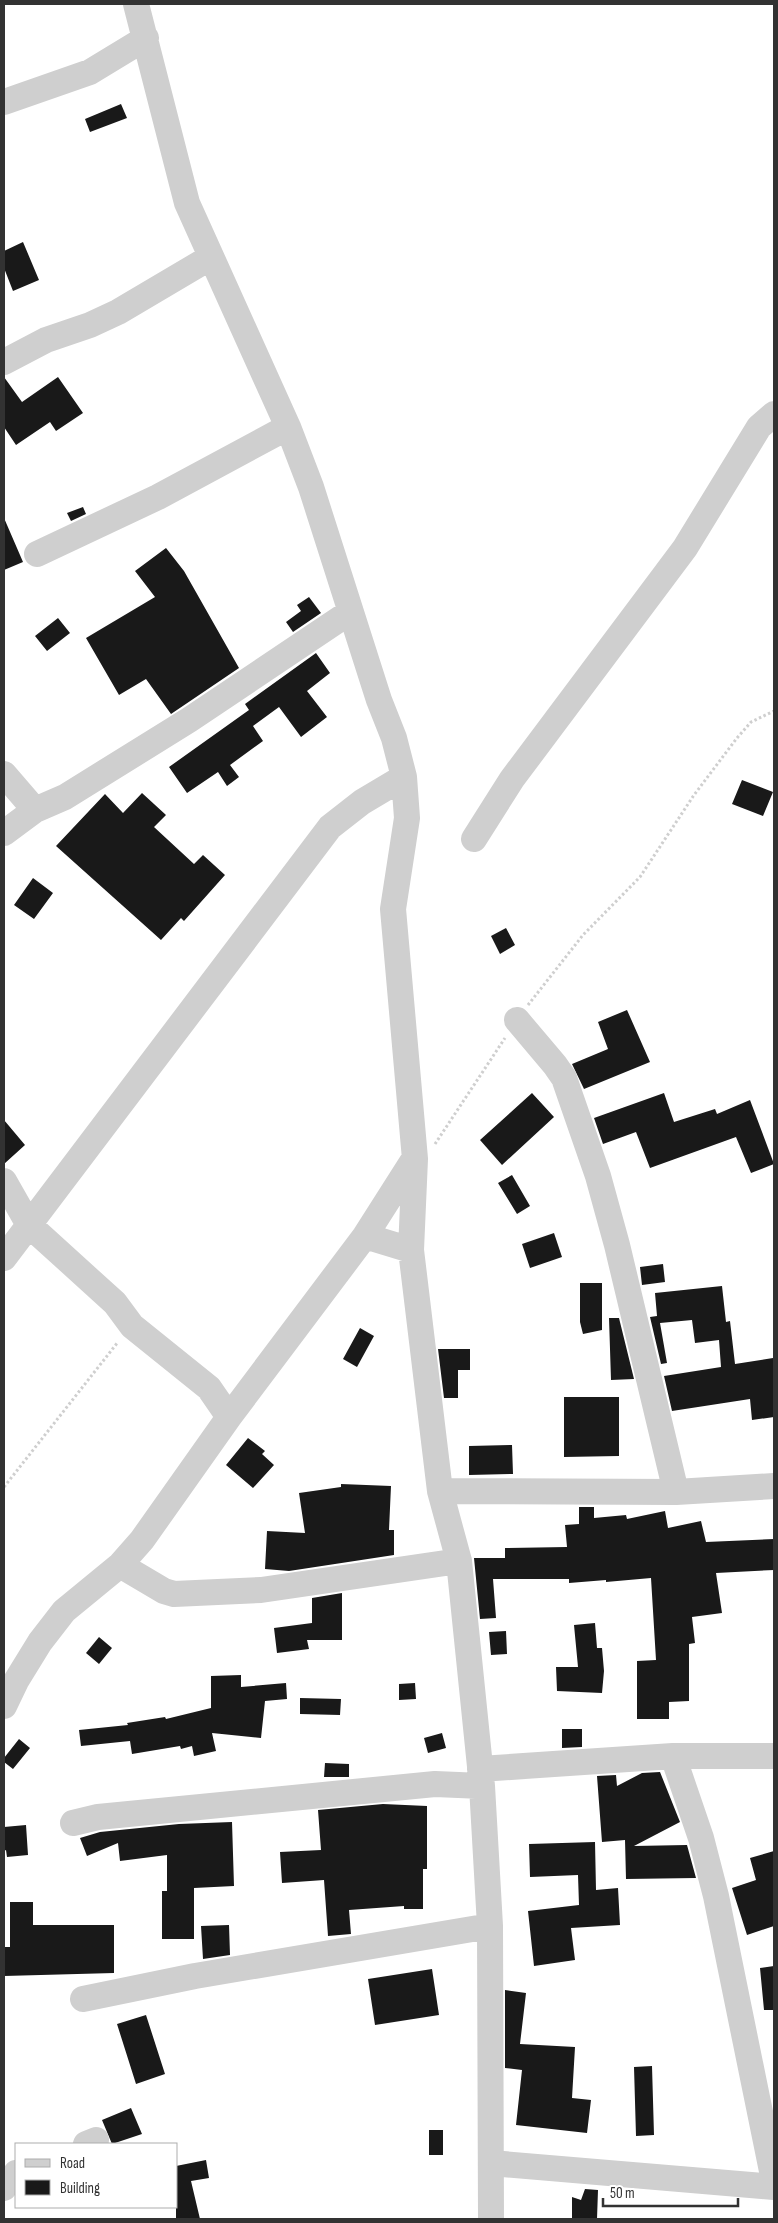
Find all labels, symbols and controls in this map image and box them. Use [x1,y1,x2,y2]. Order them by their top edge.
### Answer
legend [15,2143,178,2208]
text: Road [60,2154,85,2173]
scale bar [603,2176,738,2208]
text: Building [60,2179,100,2198]
text: 50 m [610,2184,635,2203]

